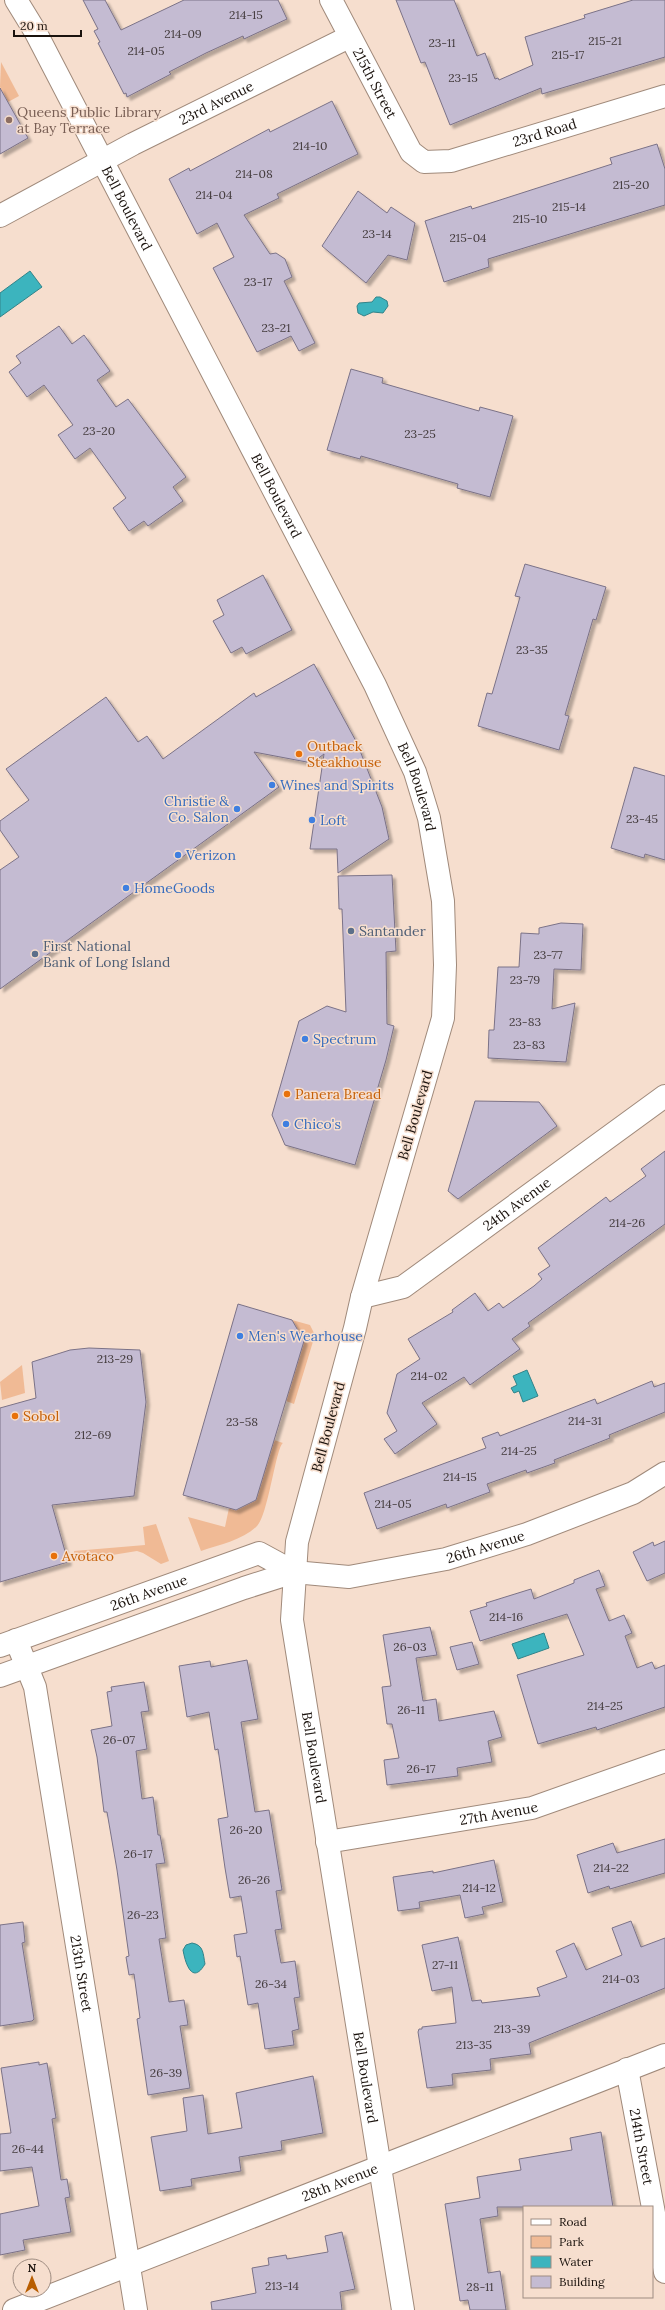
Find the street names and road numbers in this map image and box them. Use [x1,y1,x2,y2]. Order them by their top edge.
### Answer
street label: 215th Street [349,45,401,122]
street label: 23rd Avenue [176,77,257,129]
street label: 23rd Road [511,114,579,151]
street label: Bell Boulevard [98,163,156,253]
street label: Bell Boulevard [247,450,306,541]
street label: Bell Boulevard [394,740,440,832]
street label: Bell Boulevard [394,1068,436,1162]
street label: 24th Avenue [479,1173,555,1235]
street label: Bell Boulevard [307,1380,349,1474]
street label: 26th Avenue [444,1526,527,1567]
street label: 26th Avenue [108,1570,190,1615]
street label: Bell Boulevard [298,1710,330,1805]
street label: 27th Avenue [458,1797,541,1829]
street label: 213th Street [66,1934,97,2014]
street label: Bell Boulevard [349,2030,382,2125]
street label: 214th Street [626,2107,658,2187]
street label: 28th Avenue [299,2159,381,2205]

